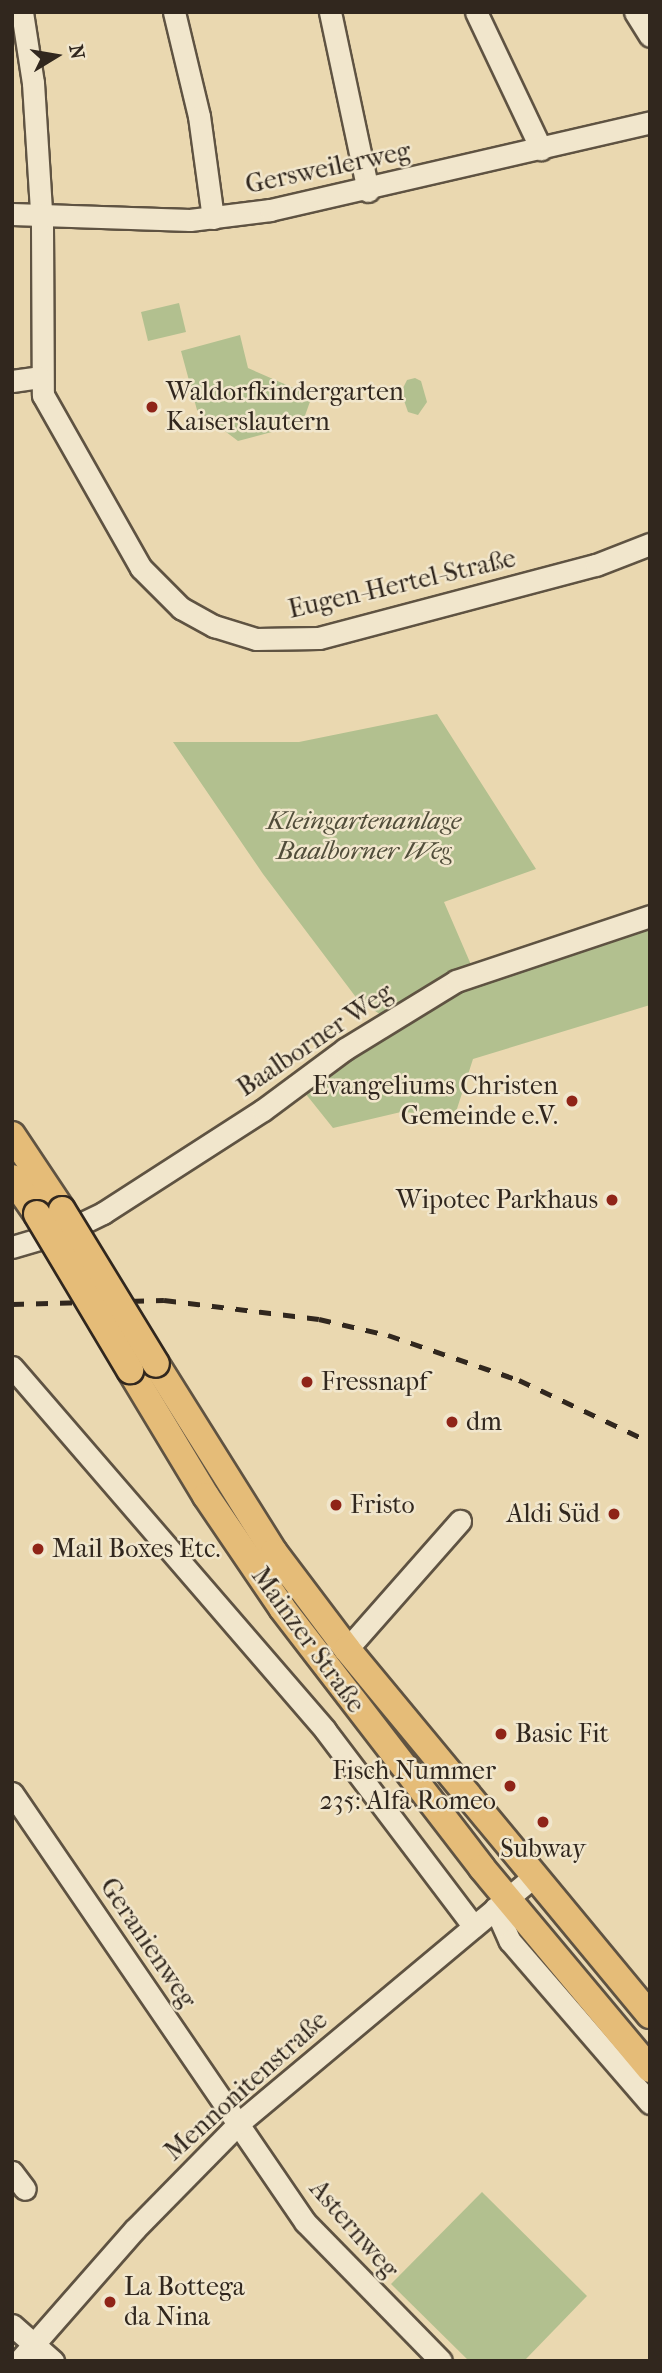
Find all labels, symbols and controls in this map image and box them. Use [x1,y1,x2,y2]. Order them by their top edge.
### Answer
north arrow [21,21,91,91]
text: N [64,43,89,61]
street label: Gersweilerweg [243,135,413,201]
place label: Waldorfkindergarten Kaiserslautern [166,376,404,438]
marker: Waldorfkindergarten Kaiserslautern [144,399,160,415]
street label: Eugen-Hertel-Straße [285,543,519,625]
park label: Kleingartenanlage Baalborner Weg [267,805,461,866]
street label: Baalborner Weg [231,977,399,1103]
place label: Evangeliums Christen Gemeinde e.V. [312,1070,558,1132]
marker: Evangeliums Christen Gemeinde e.V. [564,1093,580,1109]
place label: Wipotec Parkhaus [396,1184,598,1216]
marker: Wipotec Parkhaus [604,1192,620,1208]
place label: Fressnapf [321,1366,428,1398]
marker: Fressnapf [299,1374,315,1390]
place label: dm [466,1406,502,1438]
marker: dm [444,1414,460,1430]
place label: Fristo [350,1489,415,1521]
marker: Fristo [328,1497,344,1513]
place label: Aldi Süd [507,1498,600,1530]
marker: Aldi Süd [606,1506,622,1522]
place label: Mail Boxes Etc. [52,1533,220,1565]
marker: Mail Boxes Etc. [30,1541,46,1557]
street label: Mainzer Straße [245,1561,371,1719]
place label: Basic Fit [515,1718,609,1750]
marker: Basic Fit [493,1726,509,1742]
place label: Fisch Nummer 235: Alfa Romeo [319,1755,496,1816]
marker: Fisch Nummer 235: Alfa Romeo [502,1778,518,1794]
marker: Subway [535,1814,551,1830]
place label: Subway [500,1833,586,1865]
street label: Geranienweg [93,1872,203,2014]
street label: Mennonitenstraße [158,2005,334,2167]
street label: Asternweg [303,2174,405,2284]
place label: La Bottega da Nina [124,2271,245,2332]
marker: La Bottega da Nina [102,2294,118,2310]

